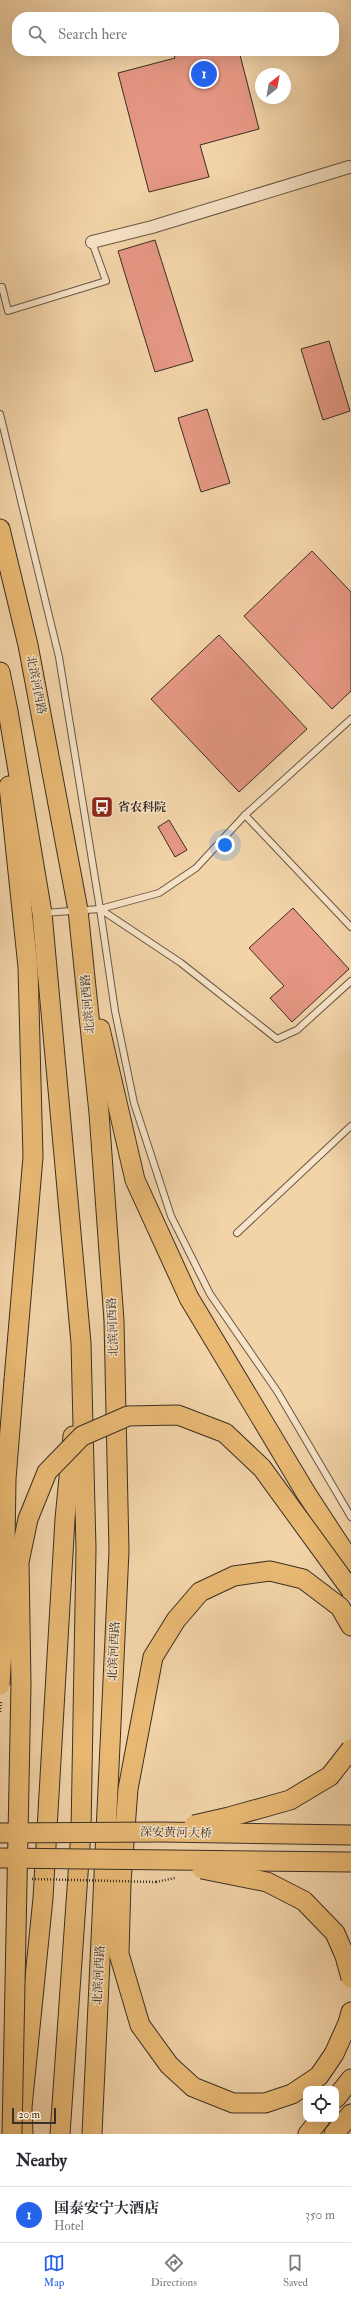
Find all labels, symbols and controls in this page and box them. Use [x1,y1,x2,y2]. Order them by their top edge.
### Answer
search box [12,12,339,56]
icon: search [26,23,48,45]
text: Search here [58,25,127,44]
pin: 1 [191,59,217,89]
north arrow [255,68,291,104]
street label: 北滨河西路 [23,654,49,716]
bus stop icon: 省农科院 [89,794,115,820]
place label: 省农科院 [118,800,166,815]
your location [215,835,235,855]
street label: 北滨河西路 [78,973,98,1035]
street label: 北滨河西路 [104,1297,122,1357]
street label: 北滨河西路 [105,1621,123,1681]
street label: 深安黄河大桥 [140,1825,212,1841]
street label: 北滨河西路 [90,1945,108,2005]
map controls [303,2086,339,2122]
button: locate [303,2086,339,2122]
scale bar [12,2106,56,2125]
text: 20 m [18,2108,40,2121]
text: Nearby [16,2150,67,2171]
text: 国泰安宁大酒店 [54,2199,159,2218]
text: 1 [27,2207,31,2223]
text: 350 m [305,2207,335,2223]
text: Hotel [54,2218,84,2234]
tab: Map [43,2252,65,2289]
tab: Directions [151,2252,197,2289]
tab: Saved [283,2252,308,2289]

